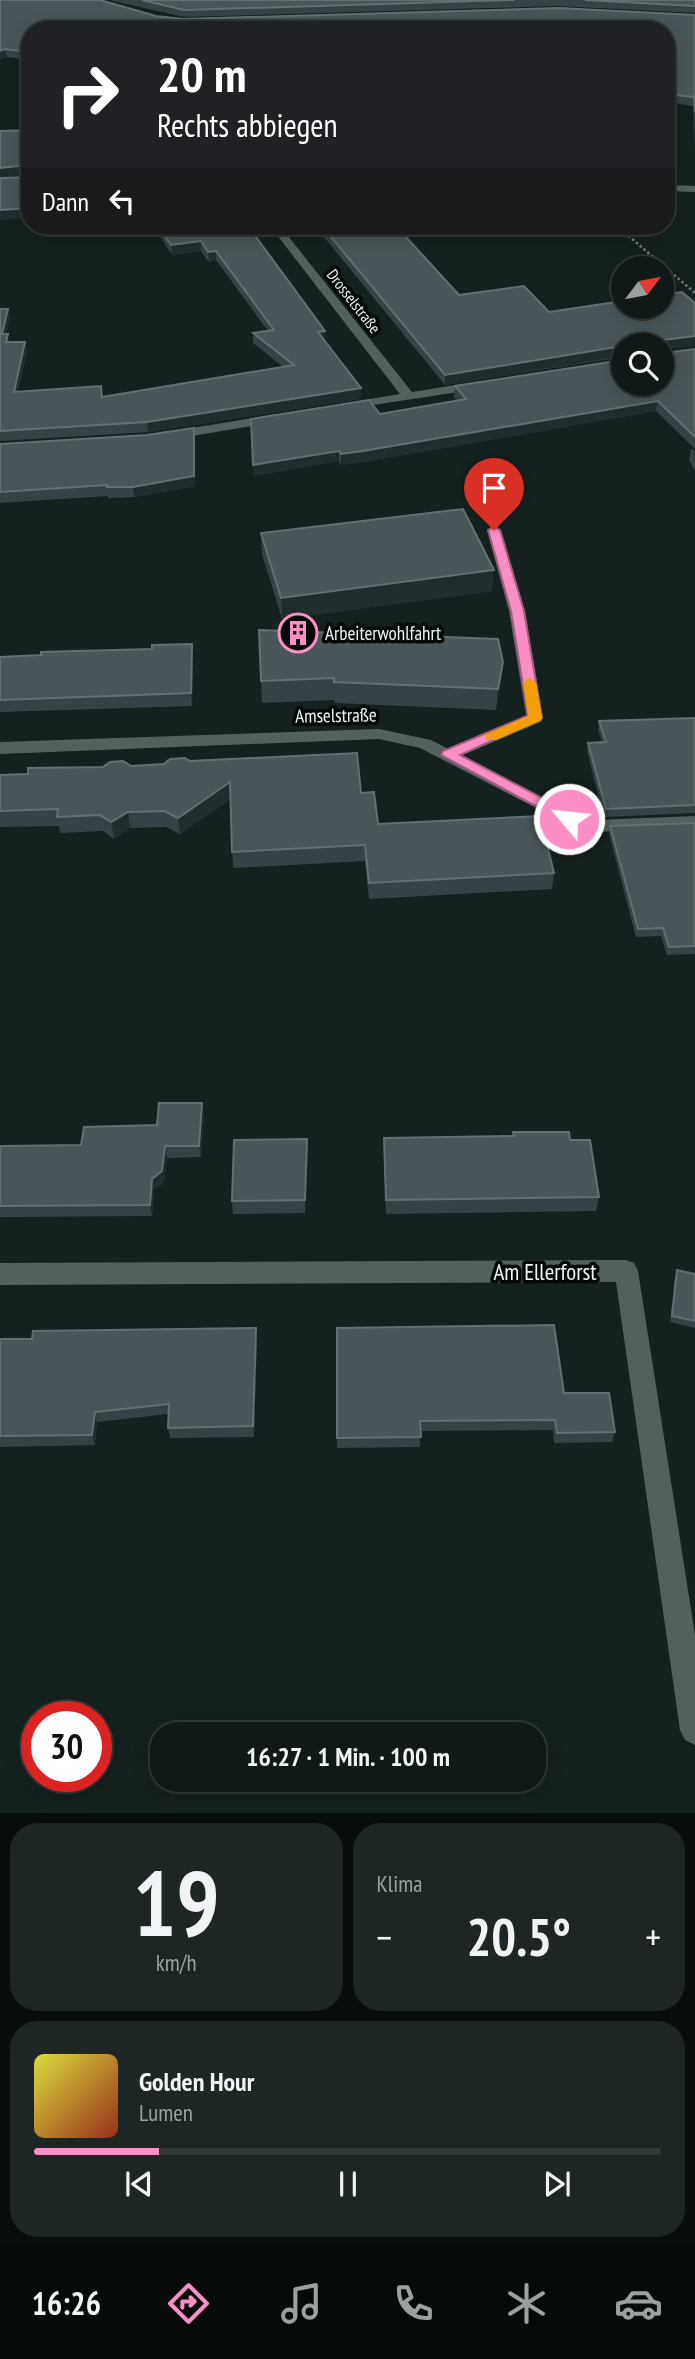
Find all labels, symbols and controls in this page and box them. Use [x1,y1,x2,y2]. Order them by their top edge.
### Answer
text: 20 m [157,42,246,106]
icon: right [42,49,133,140]
text: Rechts abbiegen [157,104,338,146]
icon: left [103,182,141,220]
text: Dann [42,185,89,218]
north arrow [611,256,674,318]
map controls [611,256,674,396]
street label: Drosselstraße [323,265,385,337]
button: search [611,333,674,396]
pin [464,458,524,530]
icon: arrive [475,469,513,507]
building icon: Arbeiterwohlfahrt [277,612,319,654]
place label: Arbeiterwohlfahrt [325,621,442,645]
street label: Amselstraße [295,702,377,728]
position arrow [532,782,606,856]
street label: Am Ellerforst [493,1257,597,1286]
speed limit sign: 30 [21,1701,112,1792]
text: 16:27 · 1 Min. · 100 m [246,1740,450,1773]
text: 19 [133,1843,220,1961]
text: Klima [377,1869,422,1898]
text: 20.5° [466,1903,571,1970]
text: − [377,1912,392,1961]
text: + [645,1912,661,1961]
text: km/h [156,1948,197,1977]
text: Golden Hour [139,2065,254,2098]
text: Lumen [139,2098,193,2127]
icon: previous [120,2165,158,2203]
icon: pause [329,2165,367,2203]
icon: next [538,2165,576,2203]
icon: directions [164,2279,213,2328]
icon: music [277,2279,326,2328]
icon: phone [389,2279,438,2328]
icon: climate [502,2279,551,2328]
icon: car [614,2279,663,2328]
text: 16:26 [32,2282,101,2324]

